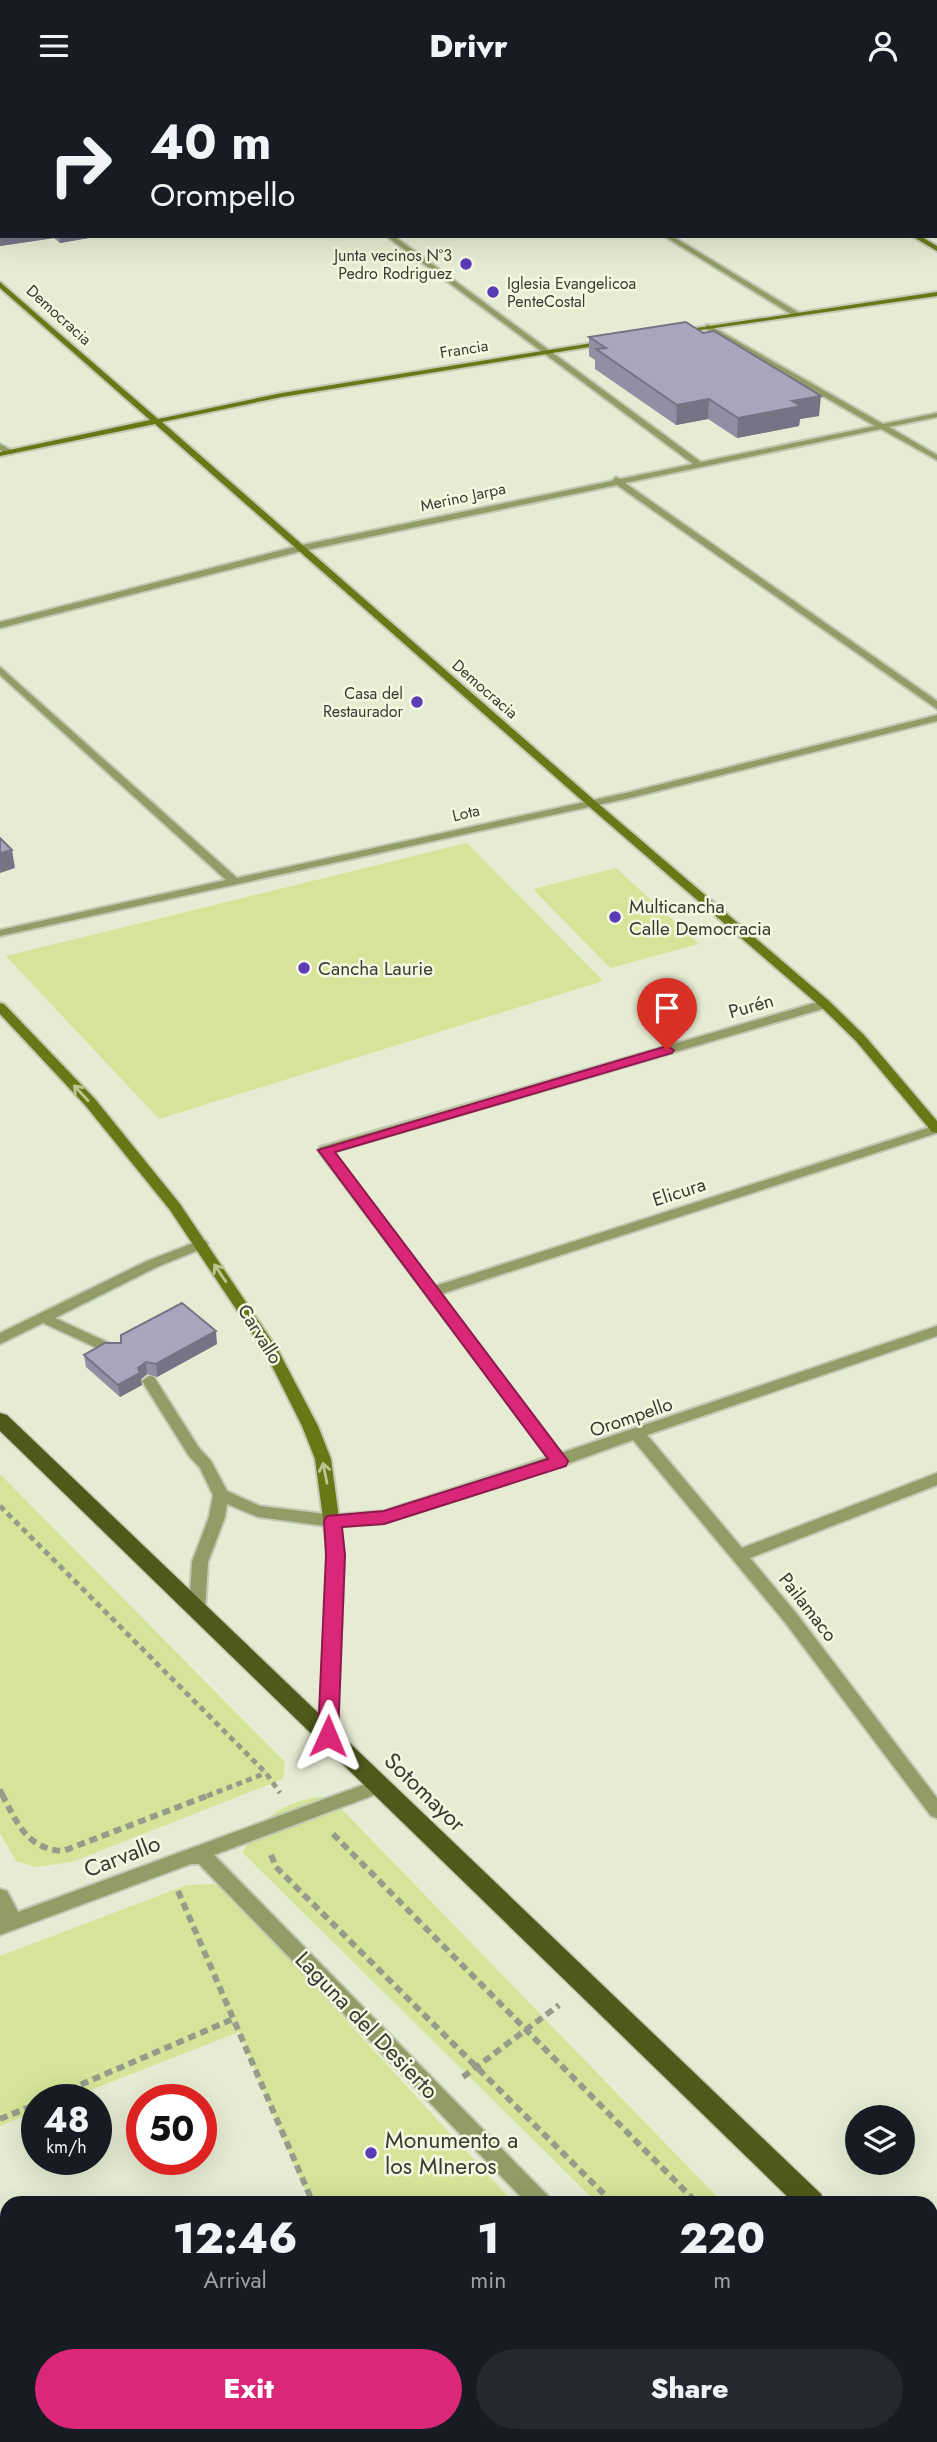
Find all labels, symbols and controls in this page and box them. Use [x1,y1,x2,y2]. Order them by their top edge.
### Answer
text: Drivr [429,23,508,69]
icon: menu [35,27,73,65]
icon: person [864,27,902,65]
text: 40 m [150,107,272,177]
icon: right [35,119,126,210]
text: Orompello [150,172,295,218]
place label: Junta vecinos N°3 Pedro Rodriguez [332,244,453,285]
marker: Junta vecinos N°3 Pedro Rodriguez [458,256,474,272]
place label: Iglesia Evangelicoa PenteCostal [507,272,636,313]
street label: Democracia [21,279,97,351]
marker: Iglesia Evangelicoa PenteCostal [485,284,501,300]
street label: Francia [438,334,490,364]
street label: Merino Jarpa [418,477,508,517]
street label: Democracia [447,654,523,724]
place label: Casa del Restaurador [323,682,403,723]
marker: Casa del Restaurador [409,694,425,710]
street label: Lota [450,799,482,827]
place label: Multicancha Calle Democracia [629,893,771,942]
marker: Multicancha Calle Democracia [607,909,623,925]
place label: Cancha Laurie [318,955,433,982]
marker: Cancha Laurie [296,960,312,976]
pin [637,978,697,1050]
street label: Purén [725,987,777,1025]
icon: arrive [648,989,686,1027]
one-way arrow [73,1085,90,1102]
street label: Elicura [649,1171,709,1213]
one-way arrow [213,1264,227,1283]
street label: Carvallo [231,1299,289,1369]
street label: Orompello [586,1390,676,1444]
one-way arrow [318,1462,332,1485]
street label: Pailamaco [772,1567,844,1647]
position arrow [291,1699,365,1773]
street label: Sotomayor [376,1744,474,1840]
street label: Carvallo [79,1826,165,1886]
street label: Laguna del Desierto [287,1943,447,2107]
speed limit sign: 50 [126,2084,217,2175]
text: 48 [43,2095,90,2145]
map controls [845,2105,915,2175]
button: layers [845,2105,915,2175]
place label: Monumento a los MIneros [385,2123,518,2183]
text: km/h [46,2134,87,2160]
marker: Monumento a los MIneros [363,2145,379,2161]
text: 12:46 [173,2208,297,2269]
text: 1 [477,2208,499,2269]
text: 220 [679,2208,765,2269]
text: Arrival [203,2263,267,2297]
text: min [470,2263,506,2297]
text: m [713,2263,731,2297]
button: Exit [35,2349,462,2429]
button: Share [476,2349,903,2429]

